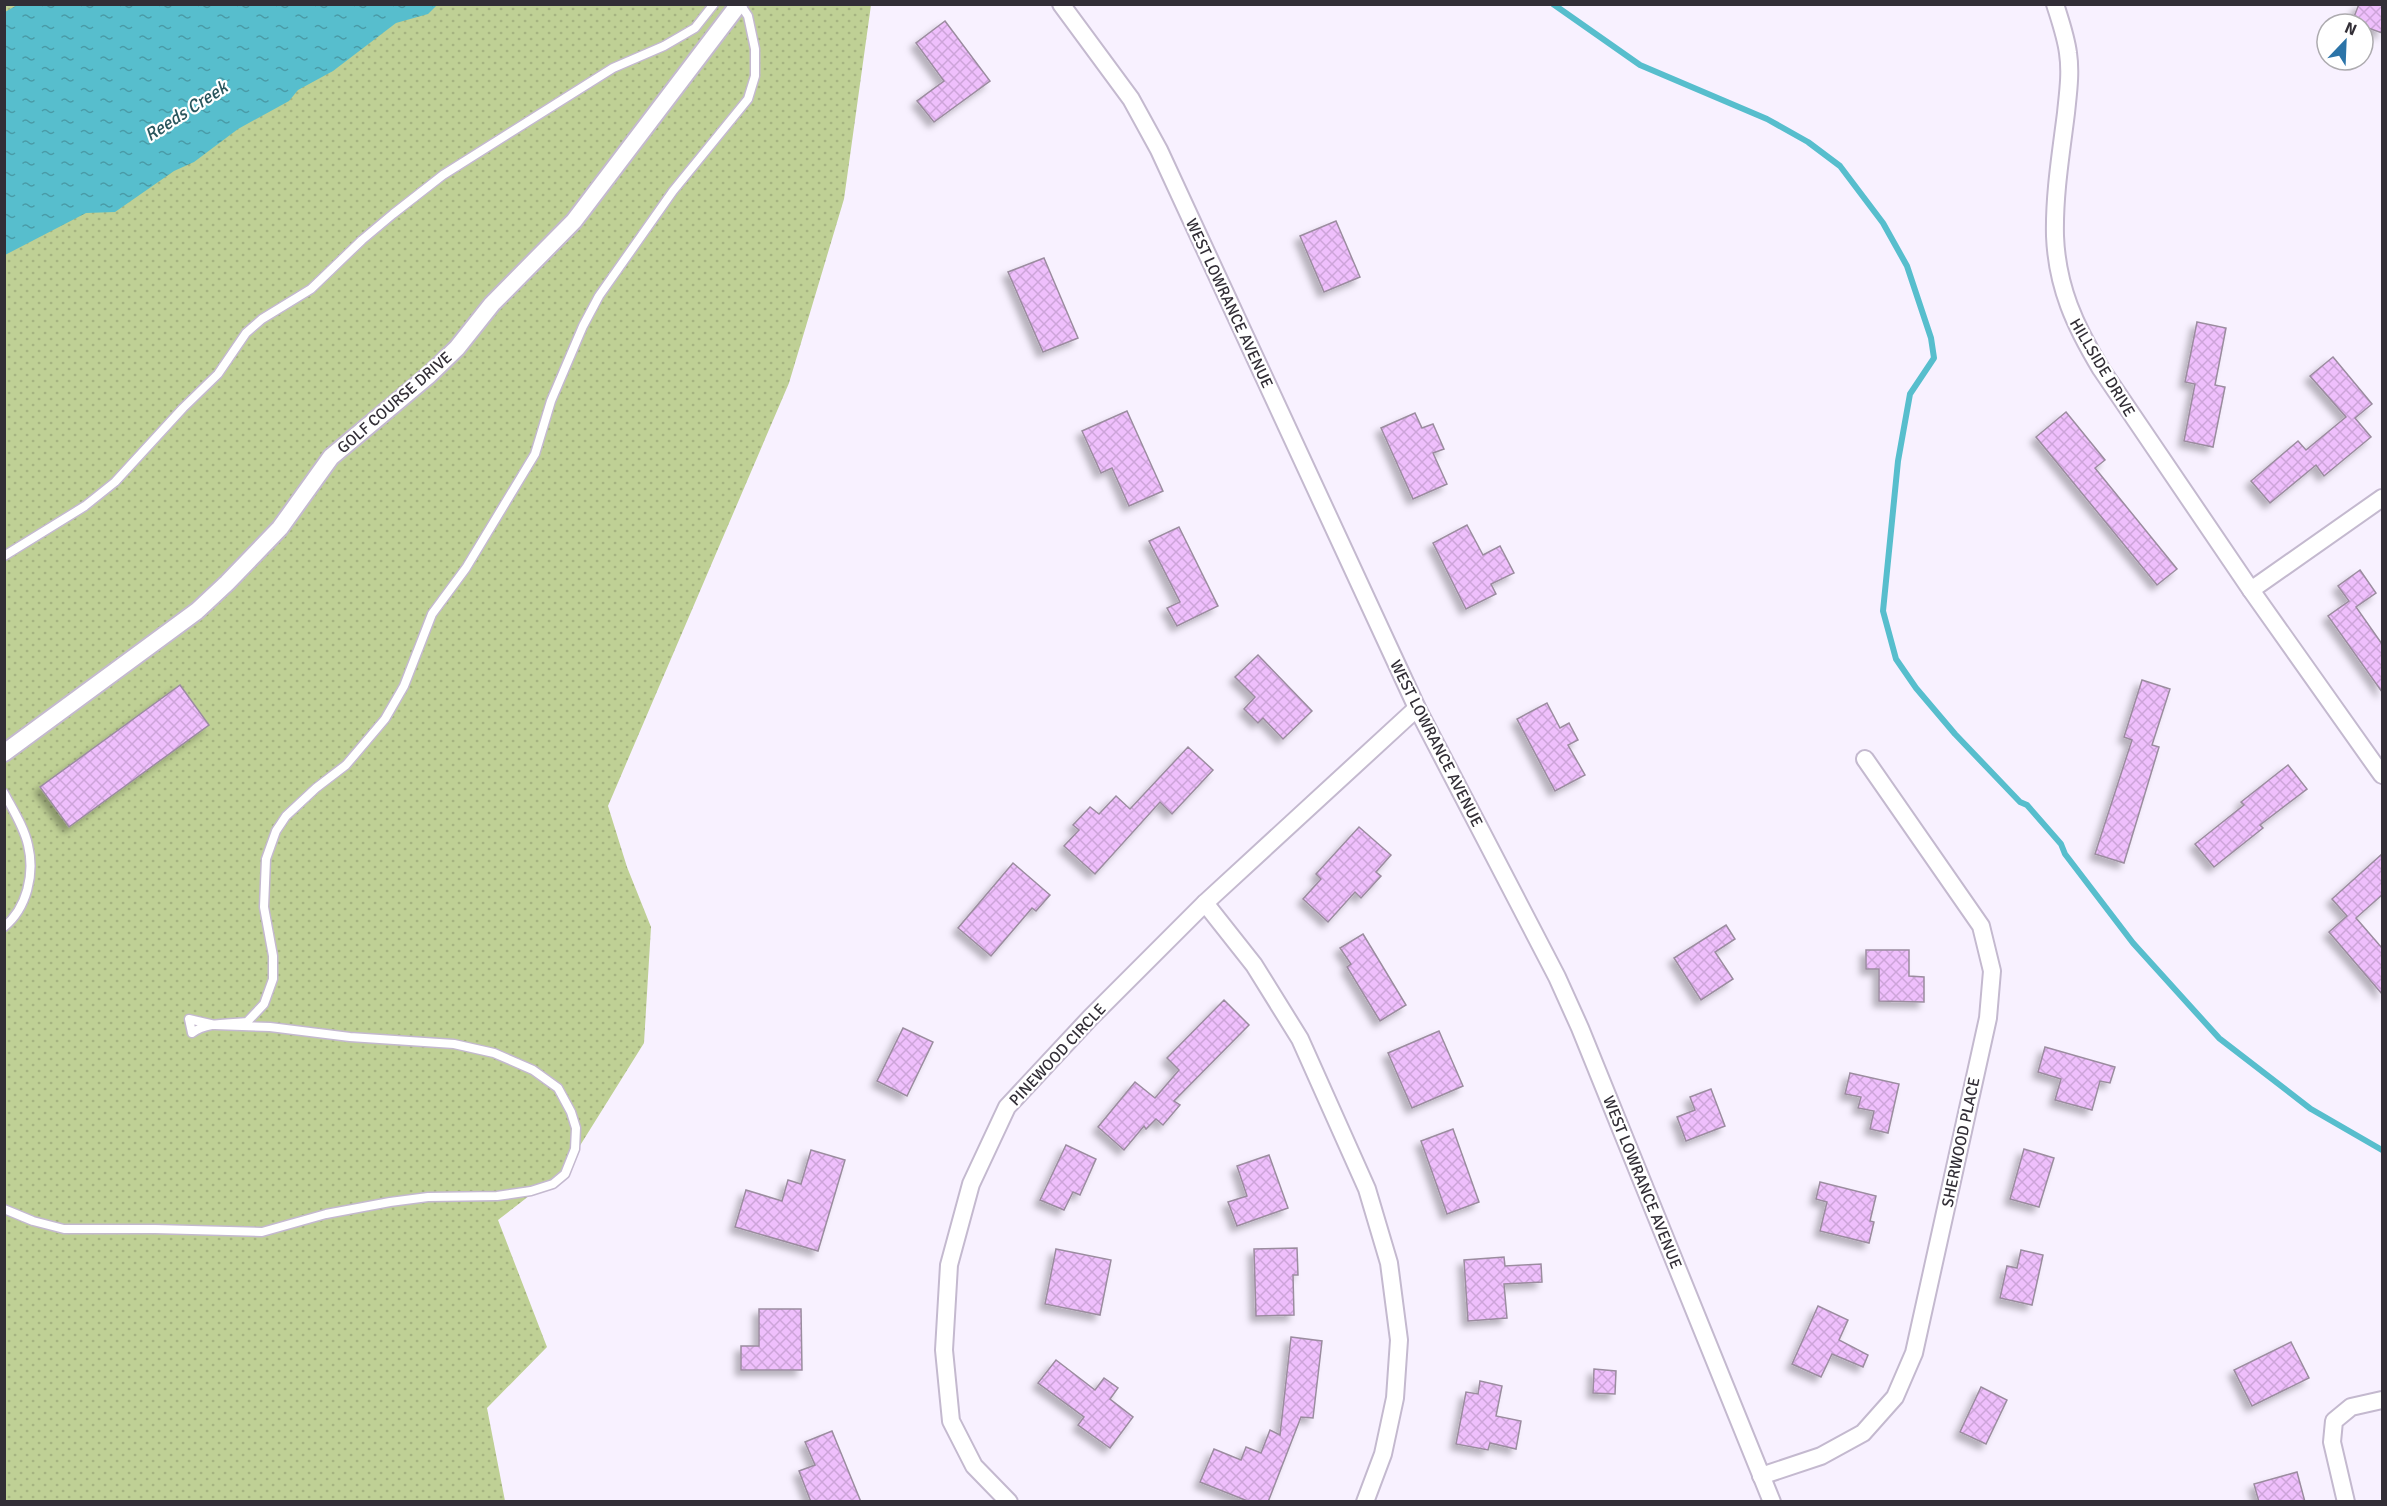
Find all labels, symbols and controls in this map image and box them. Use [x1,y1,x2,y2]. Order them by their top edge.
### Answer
north arrow [2315,12,2375,72]
text: N [2341,18,2360,40]
water label: Reeds Creek [141,75,233,146]
street label: WEST LOWRANCE AVENUE [1181,215,1277,391]
street label: HILLSIDE DRIVE [2065,315,2139,420]
street label: GOLF COURSE DRIVE [333,347,456,458]
street label: WEST LOWRANCE AVENUE [1385,657,1487,830]
street label: PINEWOOD CIRCLE [1005,999,1110,1110]
street label: SHERWOOD PLACE [1937,1075,1984,1209]
street label: WEST LOWRANCE AVENUE [1598,1093,1686,1272]

